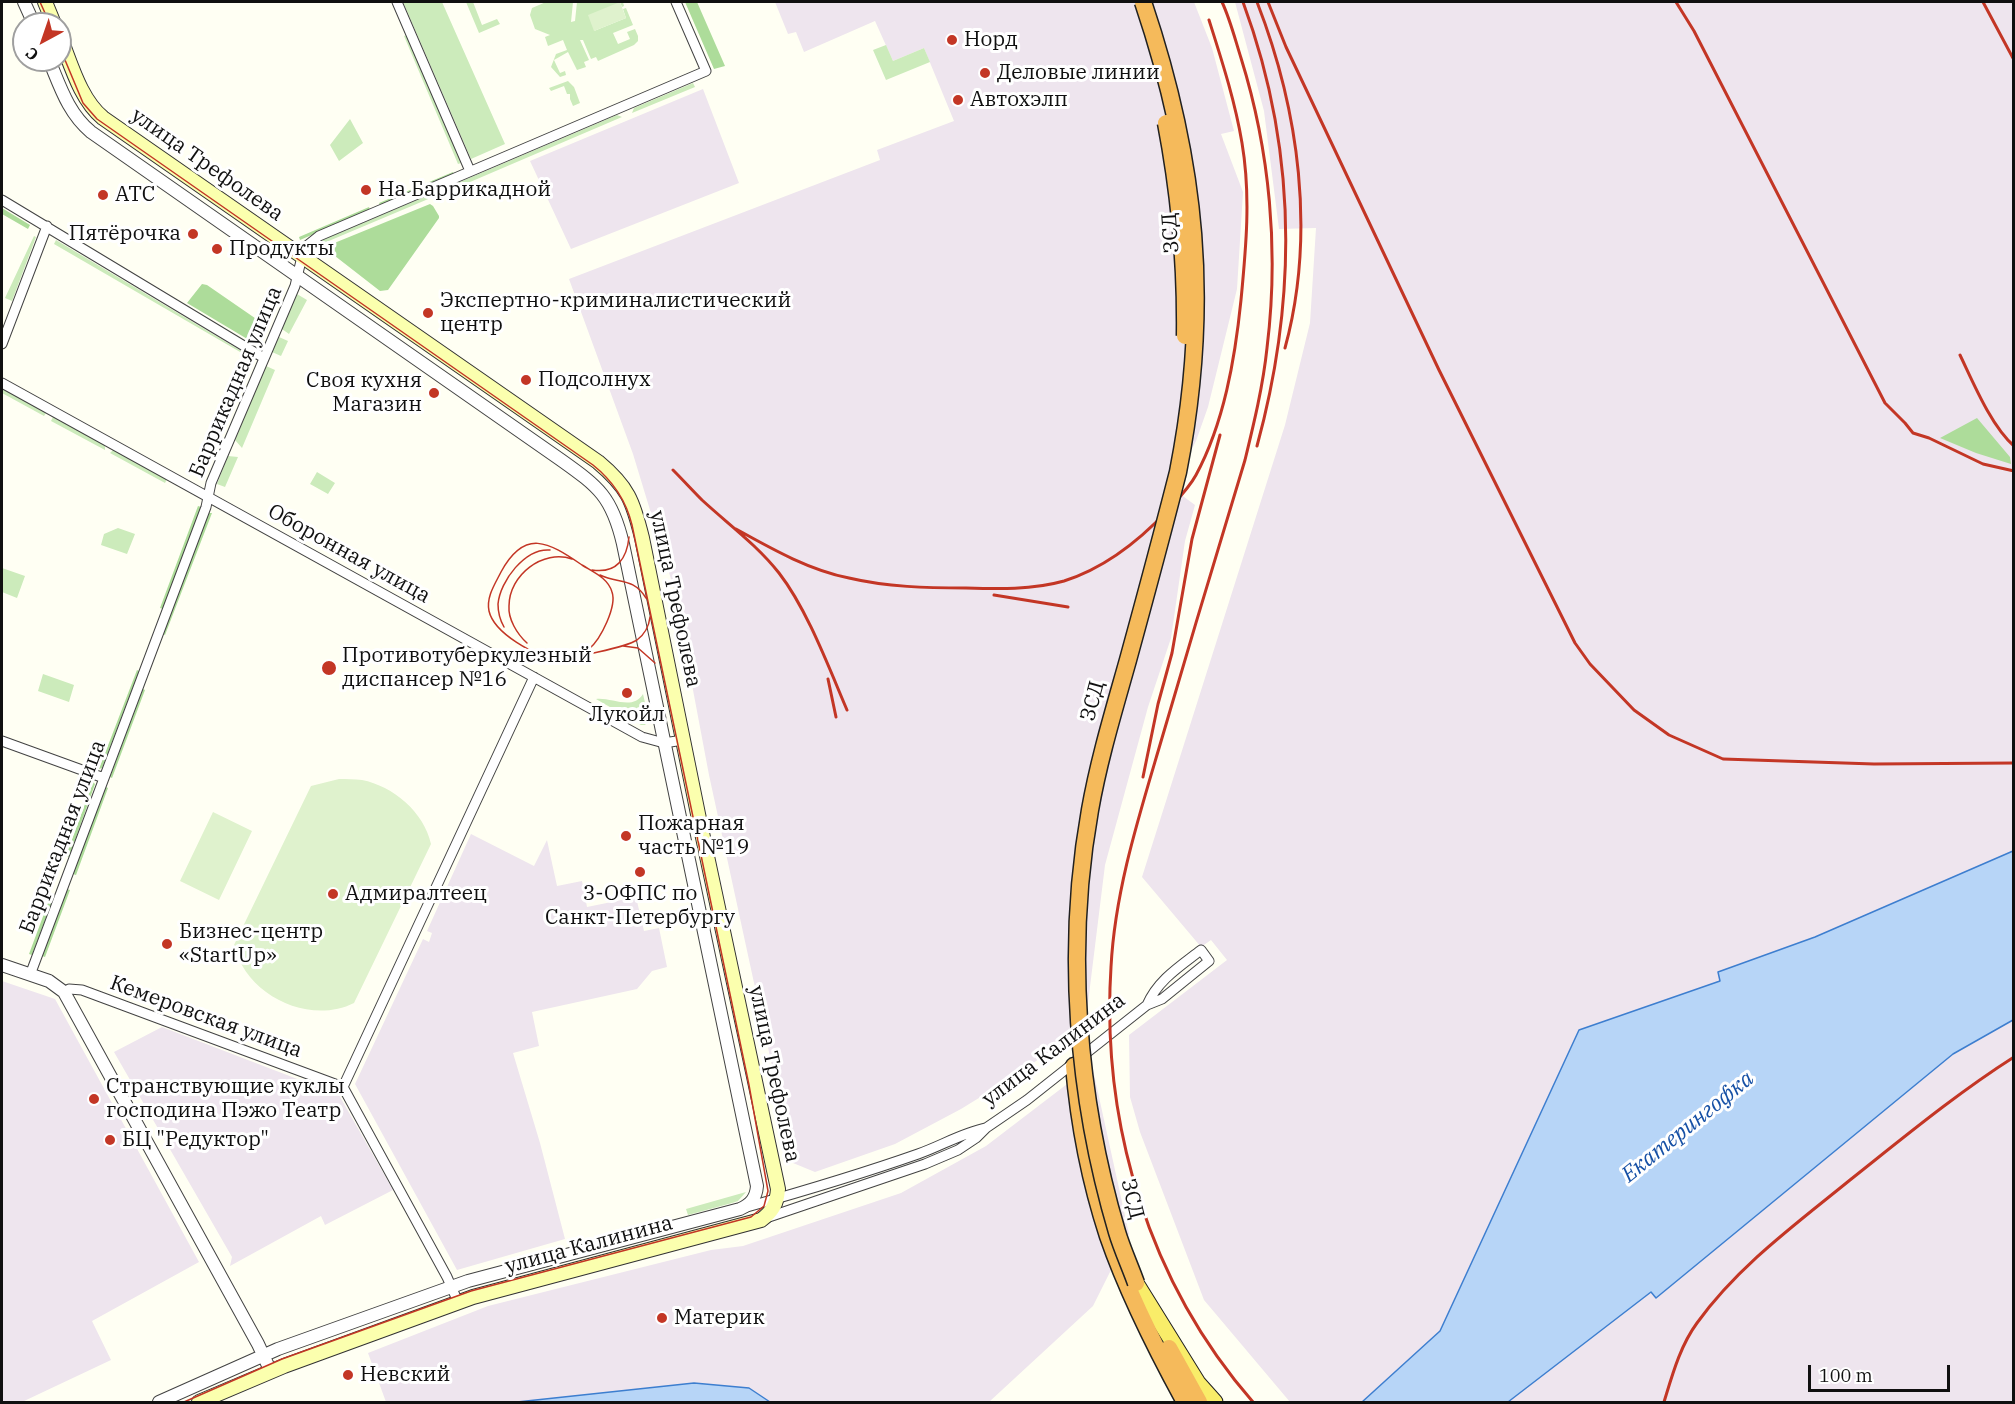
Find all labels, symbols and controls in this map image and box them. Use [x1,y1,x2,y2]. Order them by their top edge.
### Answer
north arrow [12,12,72,72]
place label: Норд [964,27,1018,53]
marker: Норд [945,33,959,47]
text: С [21,43,42,65]
place label: Деловые линии [997,60,1160,86]
marker: Деловые линии [978,66,992,80]
place label: Автохэлп [970,87,1068,113]
marker: Автохэлп [951,93,965,107]
street label: улица Трефолева [126,103,288,227]
place label: На Баррикадной [378,177,551,203]
place label: АТС [115,182,155,208]
marker: На Баррикадной [359,183,373,197]
marker: АТС [96,188,110,202]
street label: ЗСД [1157,212,1185,254]
place label: Пятёрочка [69,221,181,247]
marker: Пятёрочка [186,227,200,241]
place label: Продукты [229,236,334,262]
marker: Продукты [210,242,224,256]
street label: Баррикадная улица [184,283,288,481]
place label: Экспертно-криминалистический центр [440,288,791,338]
marker: Экспертно-криминалистический центр [421,306,435,320]
place label: Подсолнух [538,367,651,393]
place label: Своя кухня Магазин [306,368,422,418]
marker: Подсолнух [519,373,533,387]
marker: Своя кухня Магазин [427,386,441,400]
street label: Оборонная улица [263,499,435,609]
street label: улица Трефолева [644,508,706,690]
place label: Противотуберкулезный диспансер №16 [342,643,592,693]
marker: Противотуберкулезный диспансер №16 [320,659,338,677]
street label: ЗСД [1076,678,1110,724]
marker: Лукойл [620,686,634,700]
place label: Лукойл [589,702,665,728]
street label: Баррикадная улица [14,737,112,937]
place label: Пожарная часть №19 [638,811,749,861]
marker: Пожарная часть №19 [619,829,633,843]
marker: 3-ОФПС по Санкт-Петербургу [633,865,647,879]
place label: Адмиралтеец [345,881,487,907]
place label: 3-ОФПС по Санкт-Петербургу [545,881,735,931]
marker: Адмиралтеец [326,887,340,901]
place label: Бизнес-центр «StartUp» [179,919,323,969]
marker: Бизнес-центр «StartUp» [160,937,174,951]
street label: Кемеровская улица [106,971,306,1063]
street label: улица Трефолева [743,983,805,1165]
street label: улица Калинина [978,988,1130,1112]
water label: Екатерингофка [1617,1066,1759,1188]
place label: Странствующие куклы господина Пэжо Театр [106,1074,345,1124]
marker: Странствующие куклы господина Пэжо Театр [87,1092,101,1106]
place label: БЦ "Редуктор" [122,1127,269,1153]
marker: БЦ "Редуктор" [103,1133,117,1147]
street label: ЗСД [1115,1176,1149,1222]
street label: улица Калинина [502,1211,676,1279]
place label: Материк [674,1305,765,1331]
marker: Материк [655,1311,669,1325]
scale bar [1811,1353,1954,1391]
place label: Невский [360,1362,450,1388]
text: 100 m [1819,1364,1873,1387]
marker: Невский [341,1368,355,1382]

